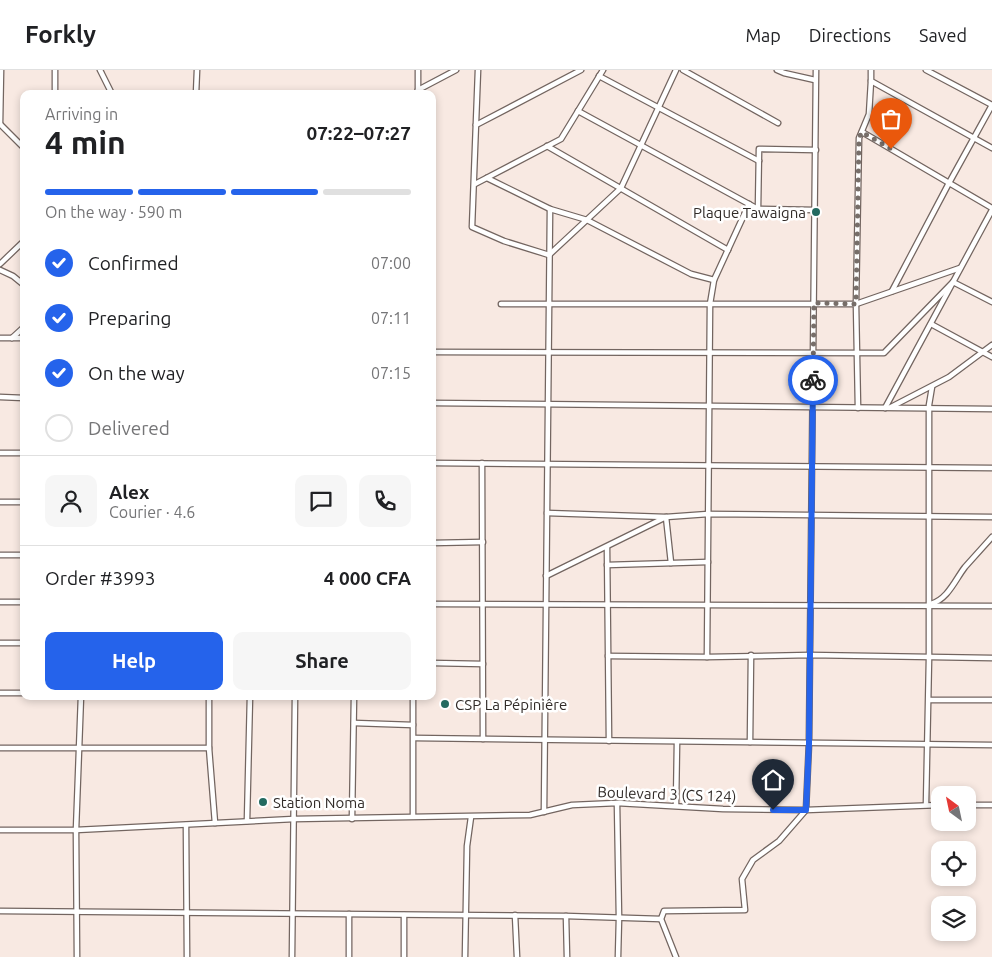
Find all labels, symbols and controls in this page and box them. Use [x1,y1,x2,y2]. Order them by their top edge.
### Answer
text: Forkly [25,21,96,48]
text: Map [745,25,781,45]
text: Directions [809,25,891,45]
text: Saved [919,25,967,45]
pin [870,98,912,149]
text: Arriving in [45,105,118,123]
icon: bag [877,105,905,133]
text: 07:22–07:27 [306,122,411,144]
text: 4 min [45,124,126,160]
text: On the way · 590 m [45,203,182,221]
place label: Plaque Tawaigna [693,204,806,221]
marker: Plaque Tawaigna [810,206,822,218]
icon: check [45,249,73,277]
text: Confirmed [88,252,179,274]
text: 07:00 [371,254,411,272]
icon: check [45,304,73,332]
text: Preparing [88,307,172,329]
text: 07:11 [371,309,411,327]
courier [788,355,838,405]
icon: check [45,359,73,387]
text: On the way [88,362,185,384]
text: 07:15 [371,364,411,382]
icon: bike [799,366,827,394]
text: Delivered [88,417,170,439]
button: person [45,475,97,527]
button: chat [295,475,347,527]
button: phone [359,475,411,527]
text: Alex [109,481,149,503]
text: Courier · 4.6 [109,503,195,521]
text: Order #3993 [45,567,155,589]
text: 4 000 CFA [324,567,411,589]
button: Help [45,632,223,690]
button: Share [233,632,411,690]
place label: CSP La Pépiniêre [455,696,567,713]
marker: CSP La Pépiniêre [439,698,451,710]
pin [752,759,794,810]
icon: home [759,766,787,794]
street label: Boulevard 3 (CS 124) [597,783,737,805]
north arrow [931,786,976,831]
map controls [931,786,976,941]
place label: Station Noma [273,794,365,811]
marker: Station Noma [257,796,269,808]
button: locate [931,841,976,886]
button: layers [931,896,976,941]

